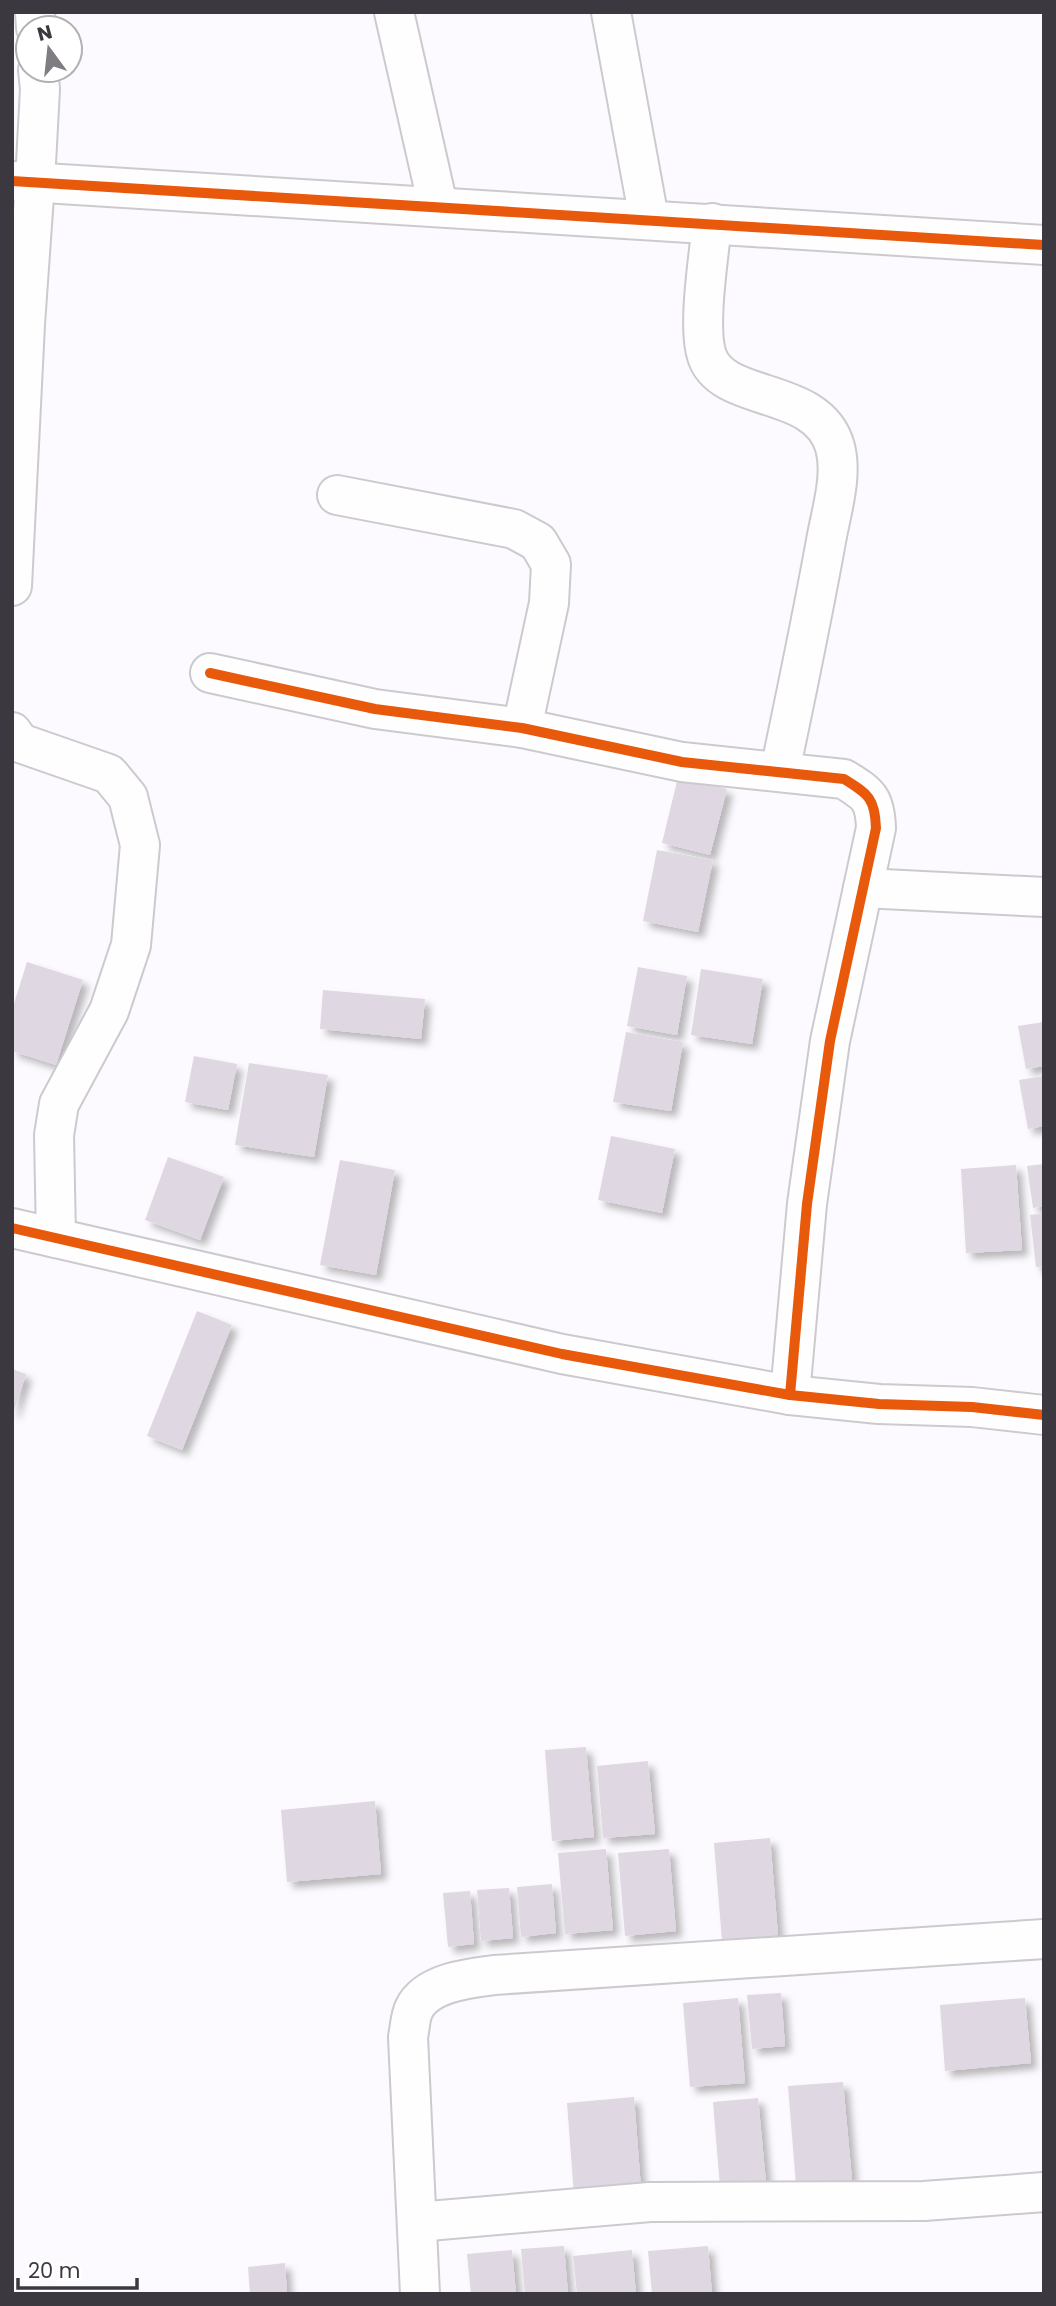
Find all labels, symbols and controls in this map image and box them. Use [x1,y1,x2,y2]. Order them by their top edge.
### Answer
north arrow [14,14,84,84]
text: N [34,18,55,48]
scale bar [18,2246,136,2290]
text: 20 m [28,2256,81,2285]

